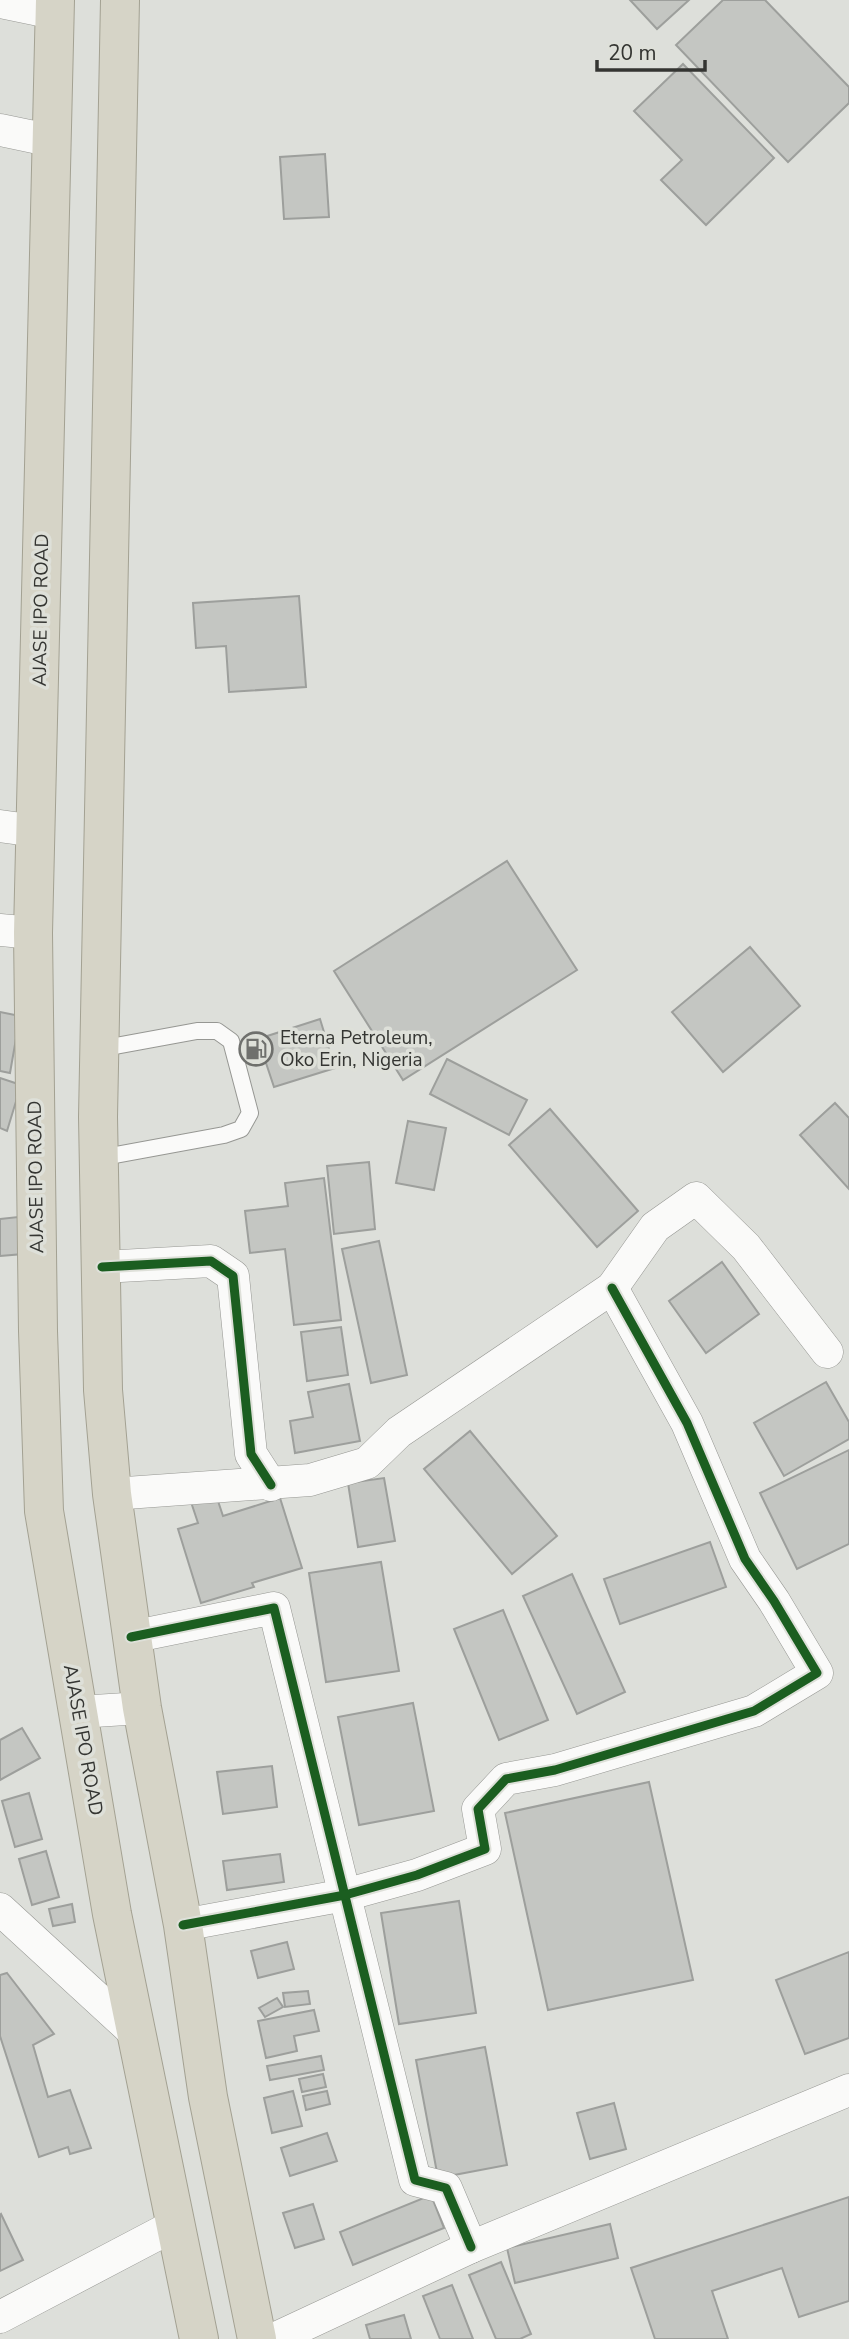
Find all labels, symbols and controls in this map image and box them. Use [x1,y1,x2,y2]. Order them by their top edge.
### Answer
scale bar [597,28,706,72]
text: 20 m [608,39,657,67]
street label: AJASE IPO ROAD [27,533,55,687]
place label: Eterna Petroleum, Oko Erin, Nigeria [280,1025,433,1073]
fuel station icon: Eterna Petroleum, Oko Erin, Nigeria [237,1030,275,1068]
street label: AJASE IPO ROAD [22,1100,50,1254]
street label: AJASE IPO ROAD [57,1662,109,1818]

